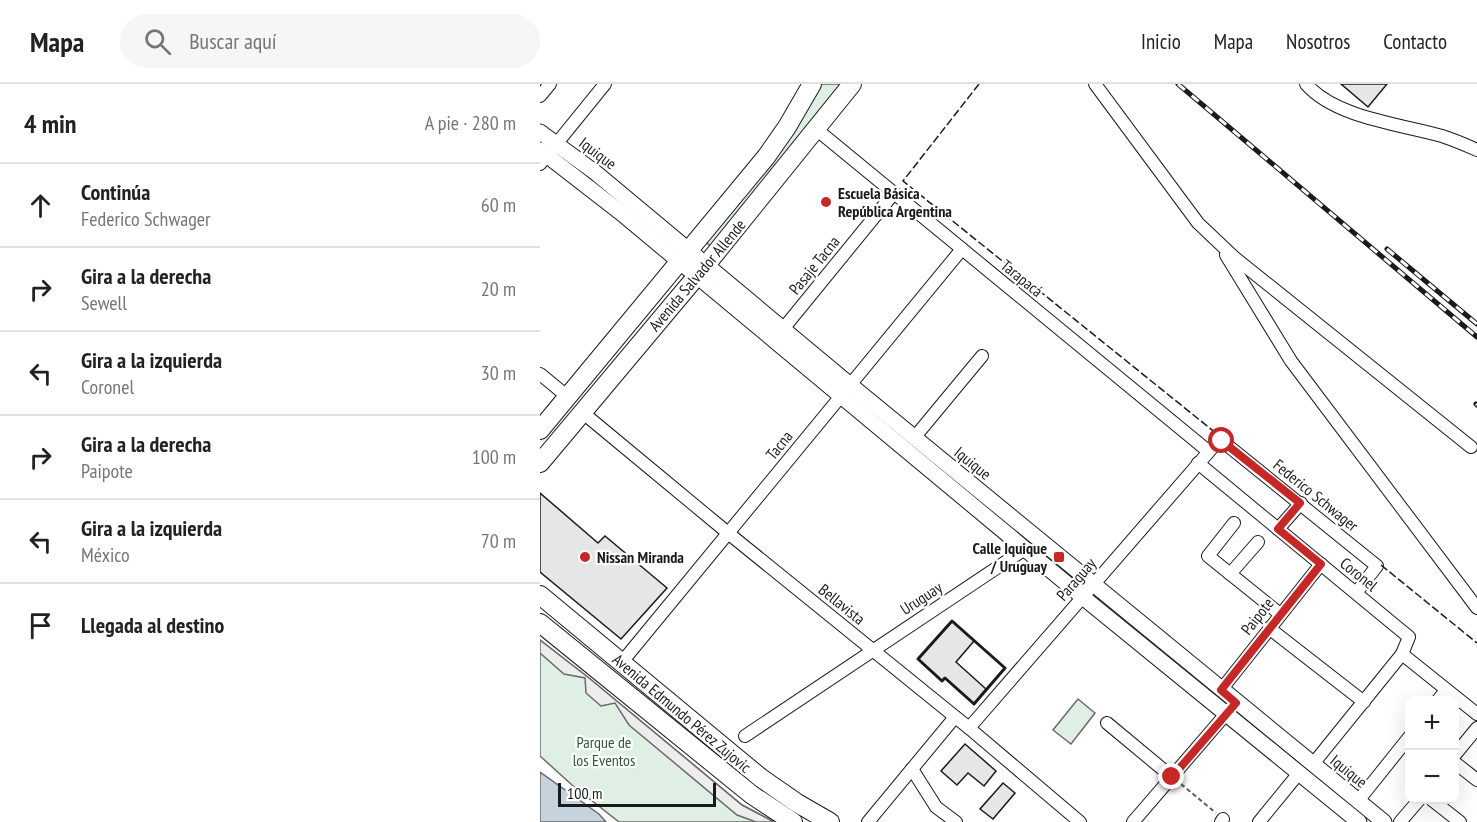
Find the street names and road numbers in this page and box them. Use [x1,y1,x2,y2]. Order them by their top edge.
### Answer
street label: Iquique [575,133,621,173]
street label: Avenida Salvador Allende [644,215,750,335]
street label: Pasaje Tacna [784,232,844,298]
street label: Tarapacá [997,255,1047,301]
street label: Tacna [761,427,797,463]
street label: Iquique [951,442,995,484]
street label: Federico Schwager [1269,455,1363,536]
street label: Paraguay [1052,553,1100,605]
street label: Coronel [1336,553,1382,595]
street label: Uruguay [896,577,946,619]
street label: Bellavista [815,579,869,629]
street label: Paipote [1236,594,1278,638]
street label: Avenida Edmundo Pérez Zujovic [609,649,756,777]
street label: Iquique [1327,750,1371,792]

